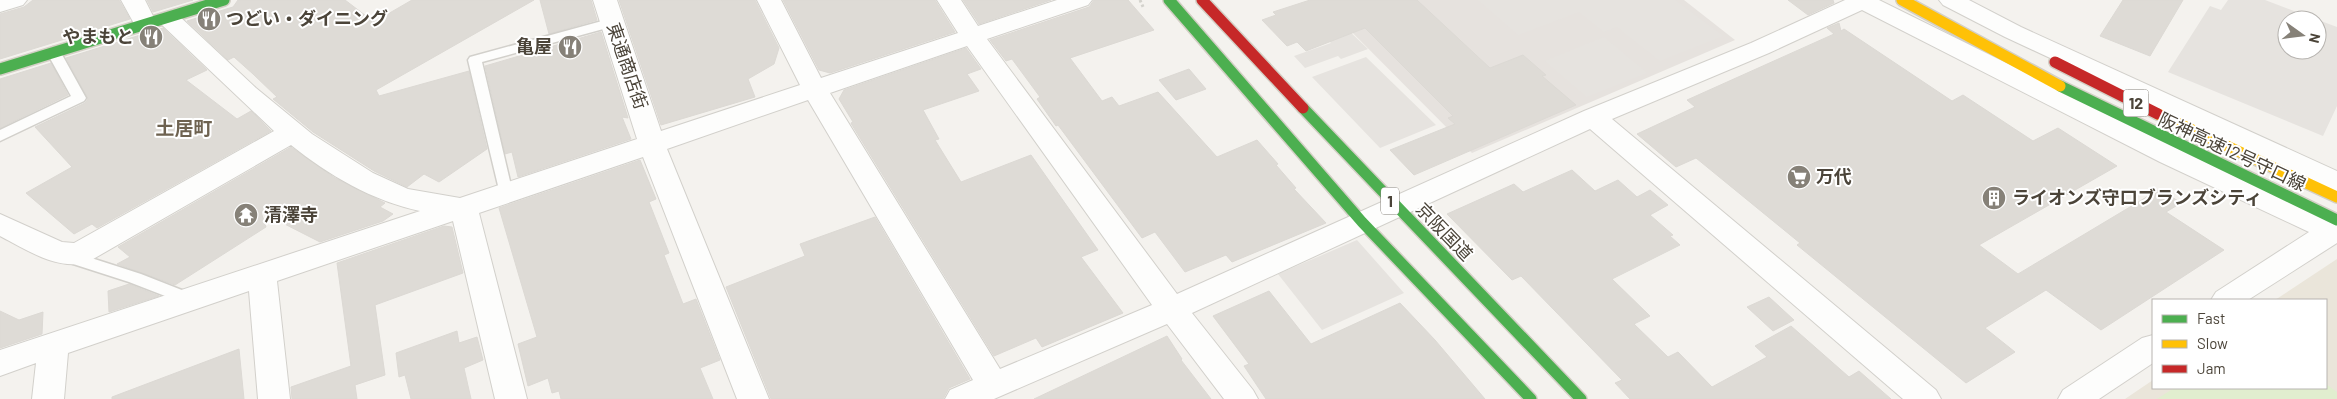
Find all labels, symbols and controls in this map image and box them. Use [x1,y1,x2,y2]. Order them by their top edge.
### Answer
restaurant icon: つどい・ダイニング [196,6,222,32]
place label: つどい・ダイニング [226,7,388,29]
north arrow [2277,10,2327,60]
street label: 東通商店街 [603,20,653,112]
restaurant icon: やまもと [138,24,164,50]
place label: やまもと [62,25,134,47]
text: N [2306,32,2324,45]
restaurant icon: 亀屋 [557,34,583,60]
place label: 亀屋 [516,35,552,57]
road number: 12 [2124,90,2148,116]
street label: 阪神高速12号守口線 [2155,107,2310,195]
district label: 土居町 [155,116,213,139]
supermarket icon: 万代 [1786,164,1812,190]
place label: 万代 [1816,165,1852,187]
building icon: ライオンズ守口ブランズシティ [1981,185,2007,211]
place label: ライオンズ守口ブランズシティ [2012,186,2262,208]
road number: 1 [1381,188,1399,215]
street label: 京阪国道 [1412,198,1478,265]
temple icon: 清澤寺 [233,202,259,228]
place label: 清澤寺 [264,203,318,225]
legend [2152,299,2327,389]
text: Fast [2197,309,2225,327]
text: Slow [2197,334,2228,352]
text: Jam [2197,359,2226,377]

